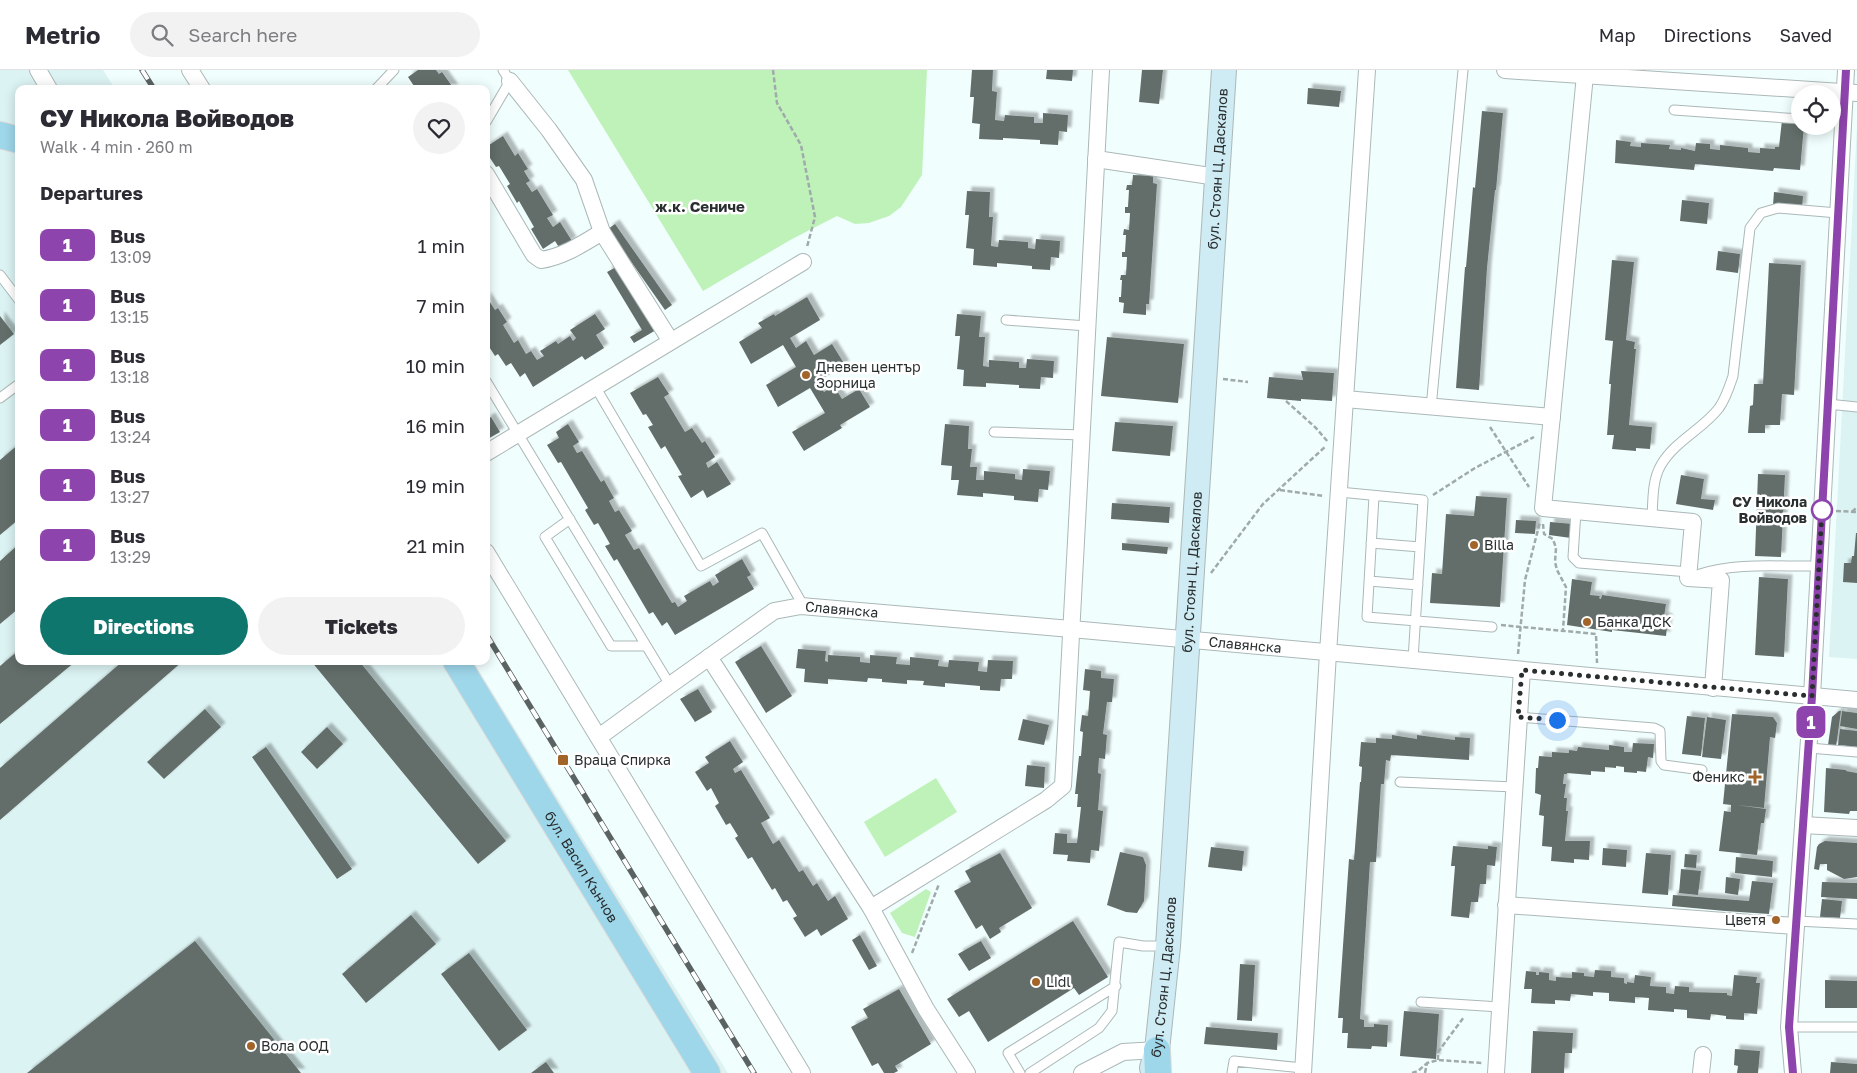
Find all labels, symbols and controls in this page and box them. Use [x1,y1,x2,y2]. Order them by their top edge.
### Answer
search box [130,12,480,57]
text: Metrio [25,20,100,49]
icon: search [148,21,176,49]
text: Search here [188,23,297,46]
text: Map [1599,24,1635,46]
text: Directions [1663,24,1751,46]
text: Saved [1779,24,1832,46]
map controls [1791,85,1841,135]
button: locate [1791,85,1841,135]
street label: бул. Стоян Ц. Даскалов [1204,88,1231,250]
button: heart [413,102,465,154]
text: СУ Никола Войводов [40,103,294,132]
text: Walk · 4 min · 260 m [40,137,193,157]
text: Departures [40,181,143,204]
district label: ж.к. Сениче [655,197,745,215]
text: Bus [110,224,145,247]
text: 1 [63,234,72,256]
text: 1 min [417,234,465,257]
text: 13:09 [110,247,152,267]
text: Bus [110,284,145,307]
text: 1 [63,294,72,316]
text: 7 min [417,294,465,317]
text: 13:15 [110,307,149,327]
text: Bus [110,344,145,367]
text: 1 [63,354,72,376]
text: 10 min [406,354,465,377]
place label: Дневен център Зорница [816,358,921,391]
text: 13:18 [110,367,149,387]
marker: Дневен център Зорница [800,369,812,381]
text: Bus [110,404,145,427]
text: 1 [63,414,72,436]
text: 16 min [406,414,465,437]
text: 13:24 [110,427,151,447]
text: Bus [110,464,145,487]
text: 1 [63,474,72,496]
text: 19 min [406,474,465,497]
text: 13:27 [110,487,150,507]
street label: бул. Стоян Ц. Даскалов [1178,491,1205,653]
place label: СУ Никола Войводов [1732,493,1807,526]
marker: СУ Никола Войводов [1811,499,1833,521]
text: Bus [110,524,145,547]
text: 1 [63,534,72,556]
text: 21 min [406,534,465,557]
place label: Billa [1484,536,1514,553]
marker: Billa [1468,539,1480,551]
text: 13:29 [110,547,151,567]
button: Directions [40,597,248,655]
button: Tickets [258,597,465,655]
street label: Славянска [805,597,879,621]
place label: Банка ДСК [1597,613,1672,630]
marker: Банка ДСК [1581,616,1593,628]
street label: Славянска [1208,632,1282,656]
line badge: 1 [1795,706,1827,738]
your location [1545,708,1570,733]
text: 1 [1806,711,1816,733]
place label: Враца Спирка [574,751,671,768]
marker: Враца Спирка [556,753,570,767]
place label: Феникс [1692,768,1745,785]
marker: Феникс [1749,771,1761,783]
street label: бул. Васил Кънчов [541,808,622,925]
street label: бул. Стоян Ц. Даскалов [1146,896,1179,1059]
place label: Цветя [1725,911,1766,928]
marker: Цветя [1770,914,1782,926]
place label: Lidl [1046,973,1071,990]
marker: Lidl [1030,976,1042,988]
place label: Вола ООД [261,1037,329,1054]
marker: Вола ООД [245,1040,257,1052]

